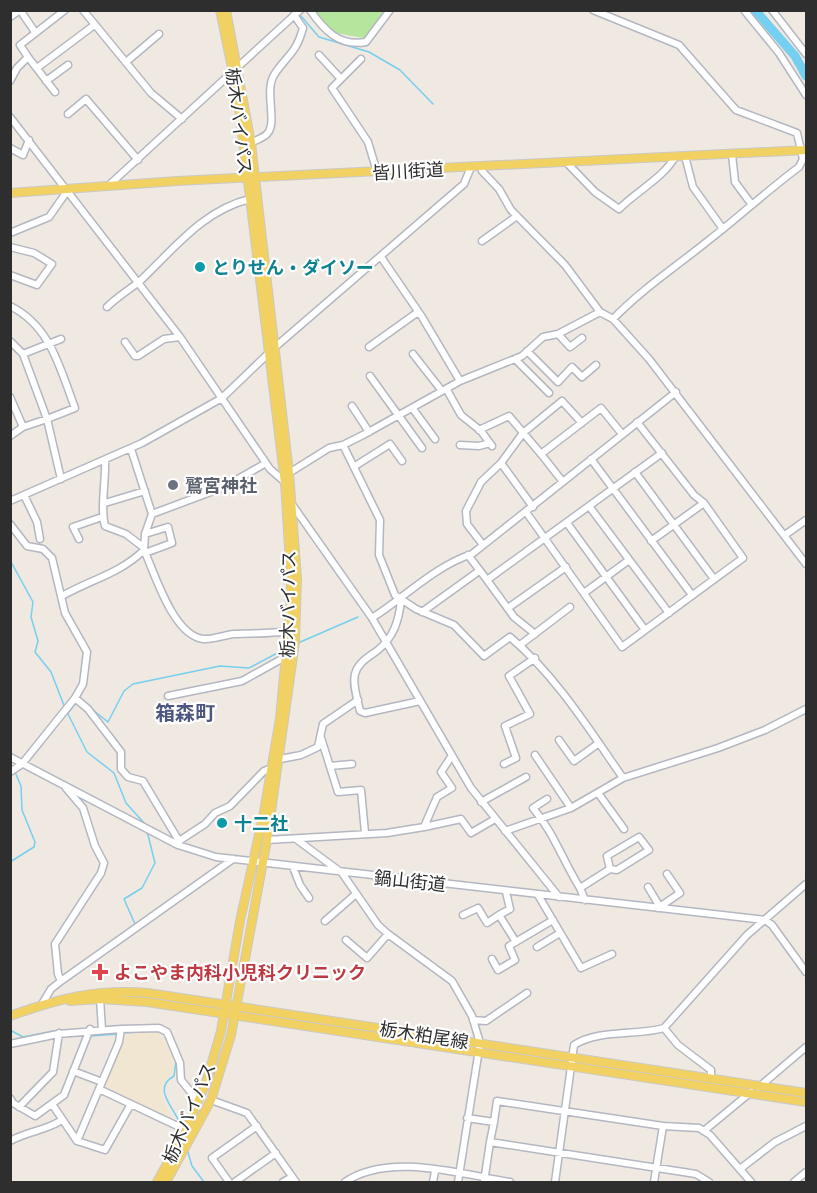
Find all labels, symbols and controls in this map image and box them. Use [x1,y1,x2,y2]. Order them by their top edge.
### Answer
street label: 栃木バイパス [221,66,257,176]
street label: 皆川街道 [371,158,445,184]
place label: とりせん・ダイソー [212,256,374,279]
marker: とりせん・ダイソー [193,260,207,274]
place label: 鷲宮神社 [185,474,257,497]
marker: 鷲宮神社 [166,478,180,492]
street label: 栃木バイパス [276,550,300,658]
district label: 箱森町 [155,699,215,726]
place label: 十二社 [234,812,288,835]
marker: 十二社 [215,816,229,830]
street label: 鍋山街道 [373,866,447,896]
place label: よこやま内科小児科クリニック [114,961,366,984]
marker: よこやま内科小児科クリニック [91,963,109,981]
street label: 栃木粕尾線 [378,1017,470,1053]
street label: 栃木バイパス [157,1059,221,1167]

